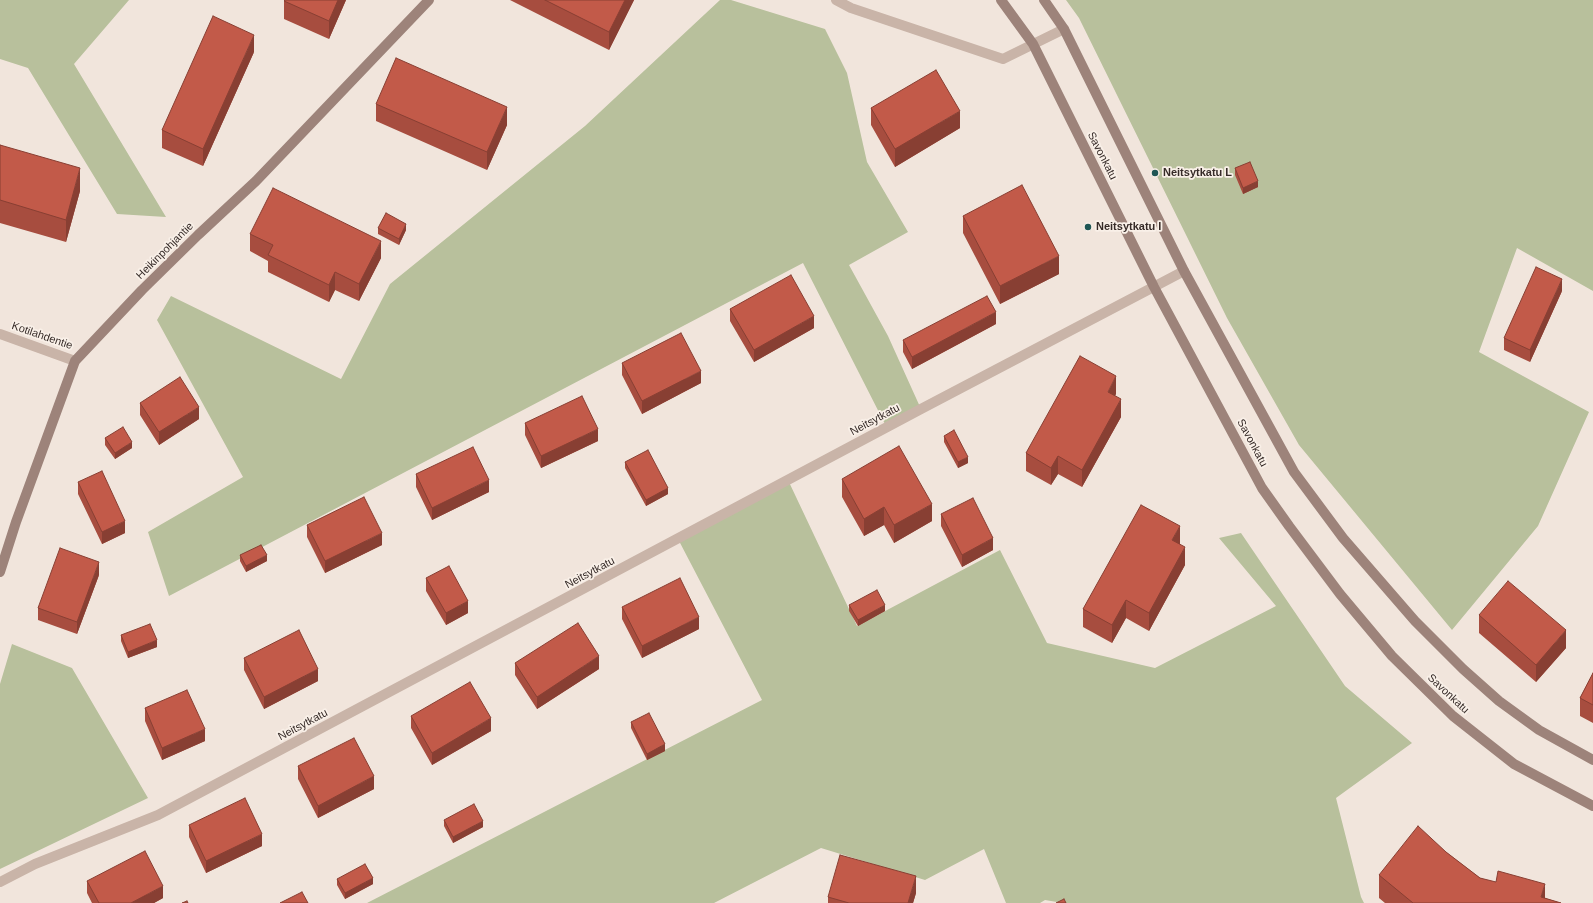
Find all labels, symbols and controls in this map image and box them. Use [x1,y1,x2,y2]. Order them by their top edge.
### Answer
street label: Savonkatu [1084,130,1120,182]
place label: Neitsytkatu L [1163,166,1232,180]
marker: Neitsytkatu L [1150,168,1160,178]
street label: Heikinpohjantie [134,220,196,282]
place label: Neitsytkatu I [1096,220,1161,234]
marker: Neitsytkatu I [1083,222,1093,232]
street label: Kotilahdentie [10,319,74,353]
street label: Neitsytkatu [848,401,902,439]
street label: Savonkatu [1234,417,1270,469]
street label: Neitsytkatu [563,554,617,592]
street label: Savonkatu [1424,671,1472,717]
street label: Neitsytkatu [276,706,330,744]

